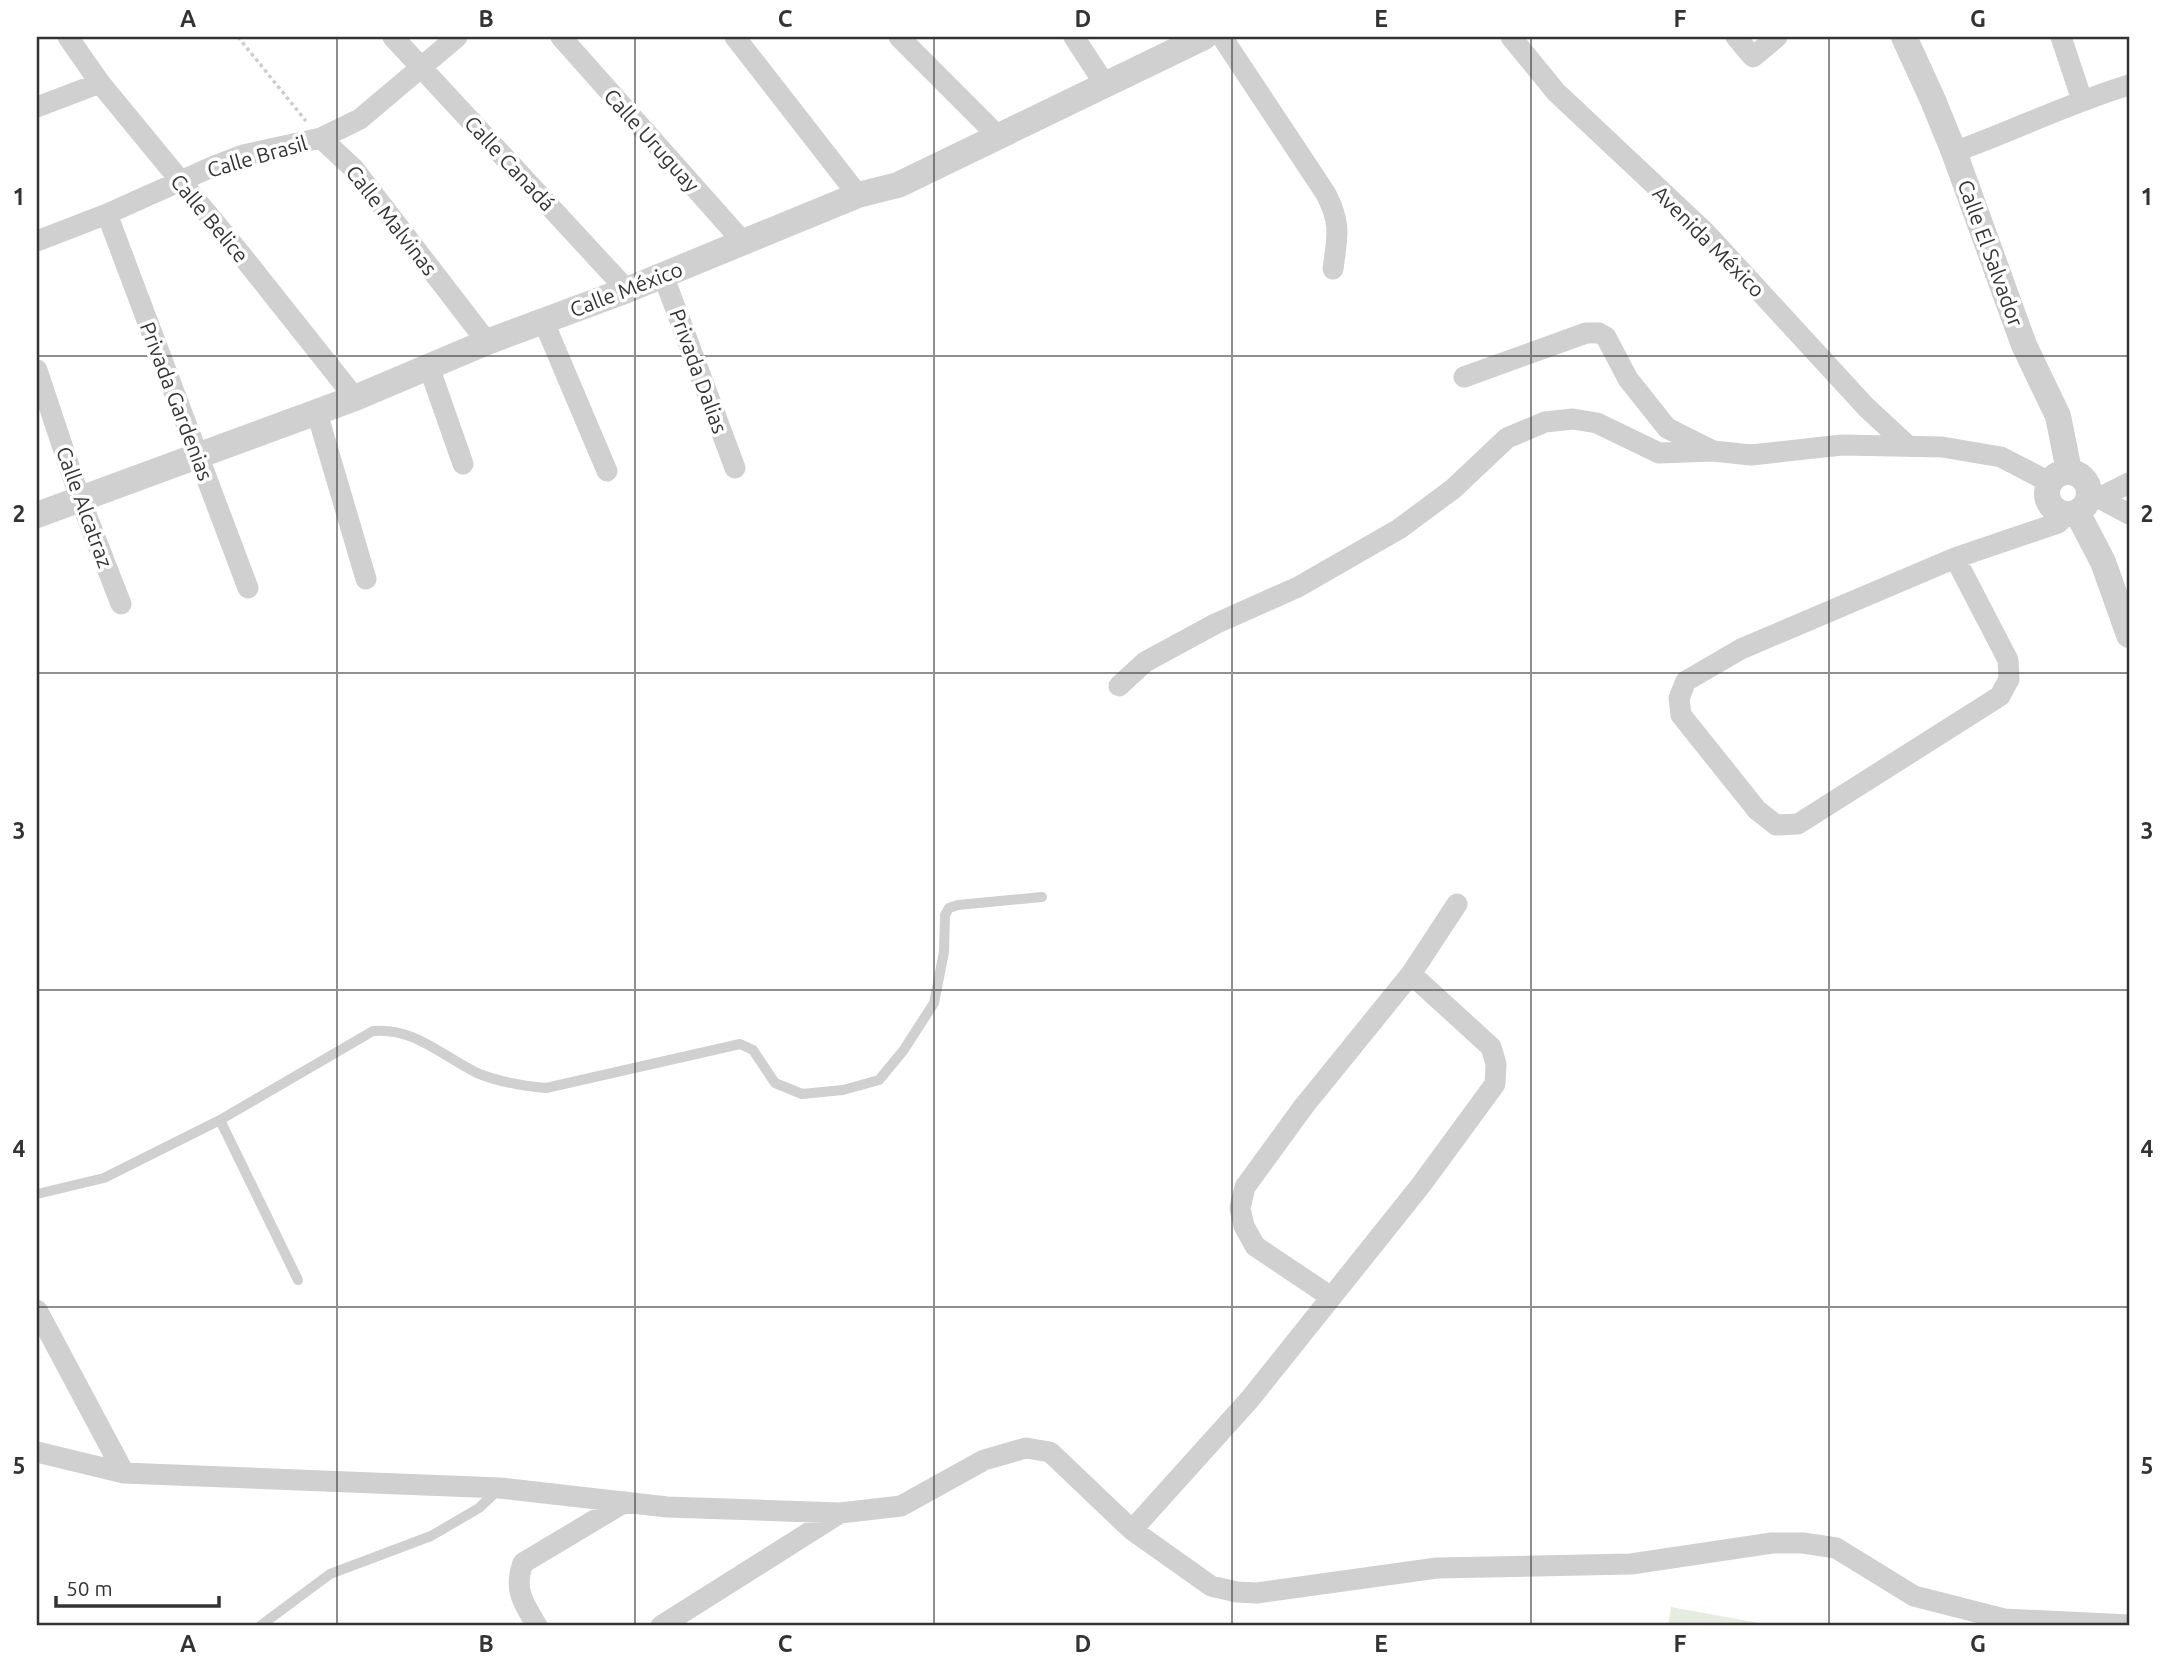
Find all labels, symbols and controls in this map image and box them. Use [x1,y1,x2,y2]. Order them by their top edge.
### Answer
text: A [180,6,196,31]
text: B [478,6,494,31]
text: C [778,6,793,31]
text: D [1075,6,1091,31]
text: E [1374,6,1388,31]
text: F [1674,6,1687,31]
text: G [1970,6,1986,31]
street label: Calle Uruguay [599,84,705,196]
street label: Calle Canadá [460,111,560,215]
street label: Calle Brasil [204,130,310,182]
street label: Calle Malvinas [342,160,442,280]
street label: Calle Belice [166,169,254,267]
street label: Calle El Salvador [1953,177,2029,330]
street label: Avenida México [1648,180,1770,302]
text: 1 [13,184,25,209]
text: 1 [2141,184,2153,209]
street label: Calle México [566,257,686,321]
street label: Privada Dalias [665,306,733,436]
street label: Privada Gardenias [136,318,218,484]
street label: Calle Alcatraz [52,443,118,571]
text: 2 [13,501,25,526]
text: 2 [2141,501,2153,526]
text: 3 [13,818,25,843]
text: 3 [2141,818,2153,843]
text: 4 [13,1136,26,1161]
text: 4 [2141,1136,2154,1161]
text: 5 [13,1453,25,1478]
text: 5 [2141,1453,2153,1478]
scale bar [56,1565,219,1609]
text: 50 m [66,1576,113,1600]
text: A [180,1631,196,1656]
text: B [478,1631,494,1656]
text: C [778,1631,793,1656]
text: D [1075,1631,1091,1656]
text: E [1374,1631,1388,1656]
text: F [1674,1631,1687,1656]
text: G [1970,1631,1986,1656]

